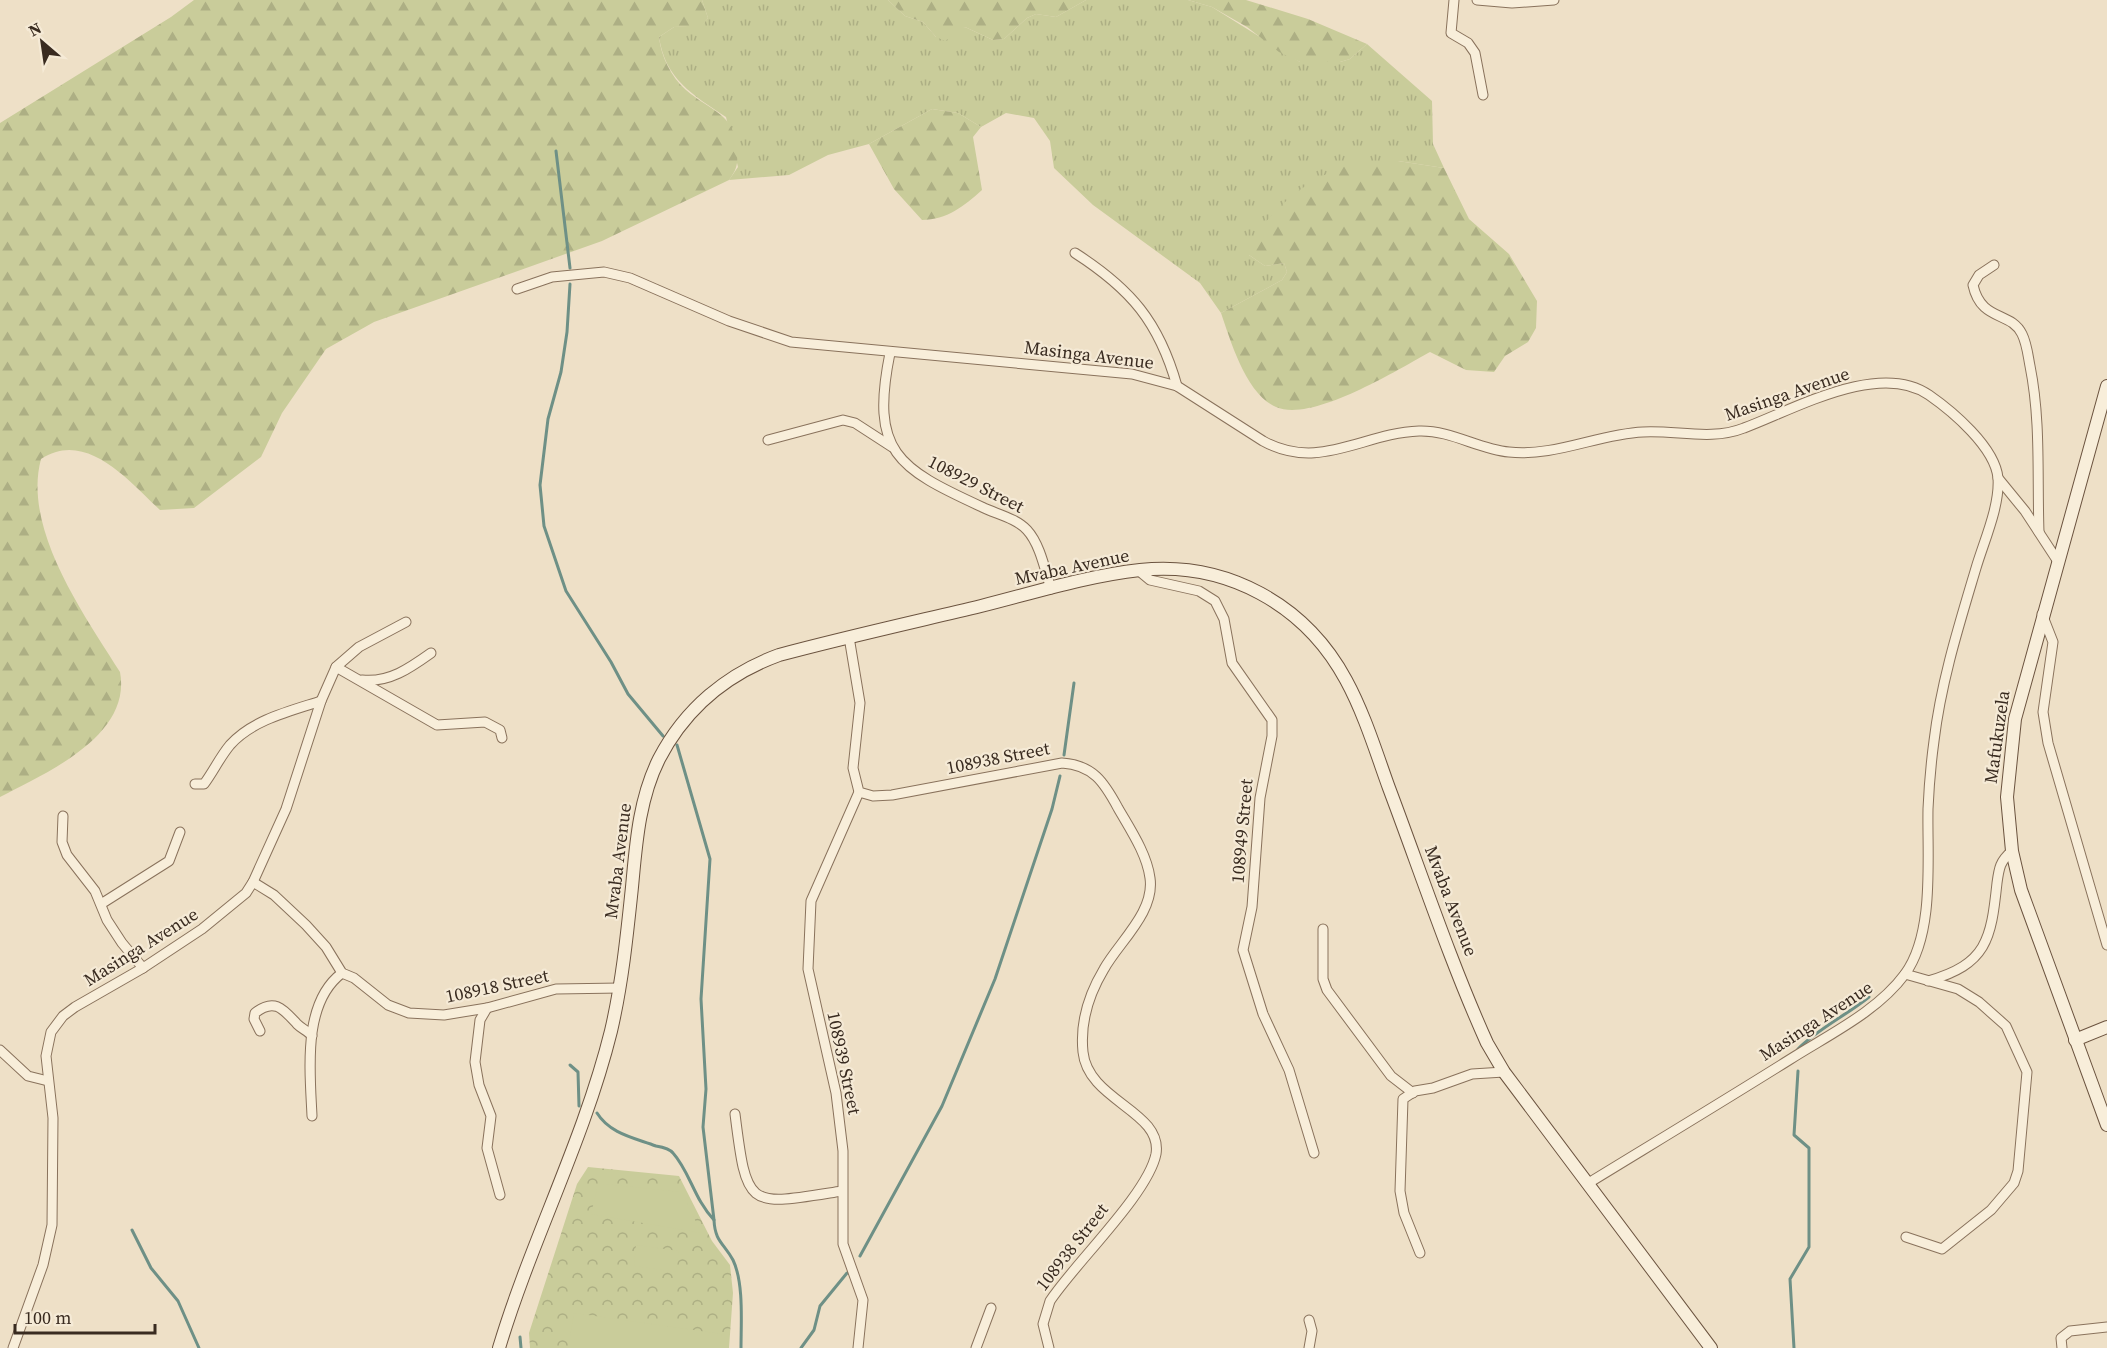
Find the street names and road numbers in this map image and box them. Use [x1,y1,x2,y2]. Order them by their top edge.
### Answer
street label: Masinga Avenue [1023,334,1155,375]
street label: Masinga Avenue [1721,360,1853,427]
street label: 108929 Street [924,449,1029,519]
street label: Mvaba Avenue [1012,542,1131,591]
street label: Mafukuzela [1978,688,2016,785]
street label: 108938 Street [944,735,1052,780]
street label: 108949 Street [1224,778,1259,884]
street label: Mvaba Avenue [598,802,637,920]
street label: Mvaba Avenue [1419,842,1484,960]
street label: Masinga Avenue [79,901,203,992]
street label: 108918 Street [443,962,551,1009]
street label: Masinga Avenue [1754,975,1877,1067]
street label: 108939 Street [821,1009,868,1117]
street label: 108938 Street [1030,1198,1114,1296]

